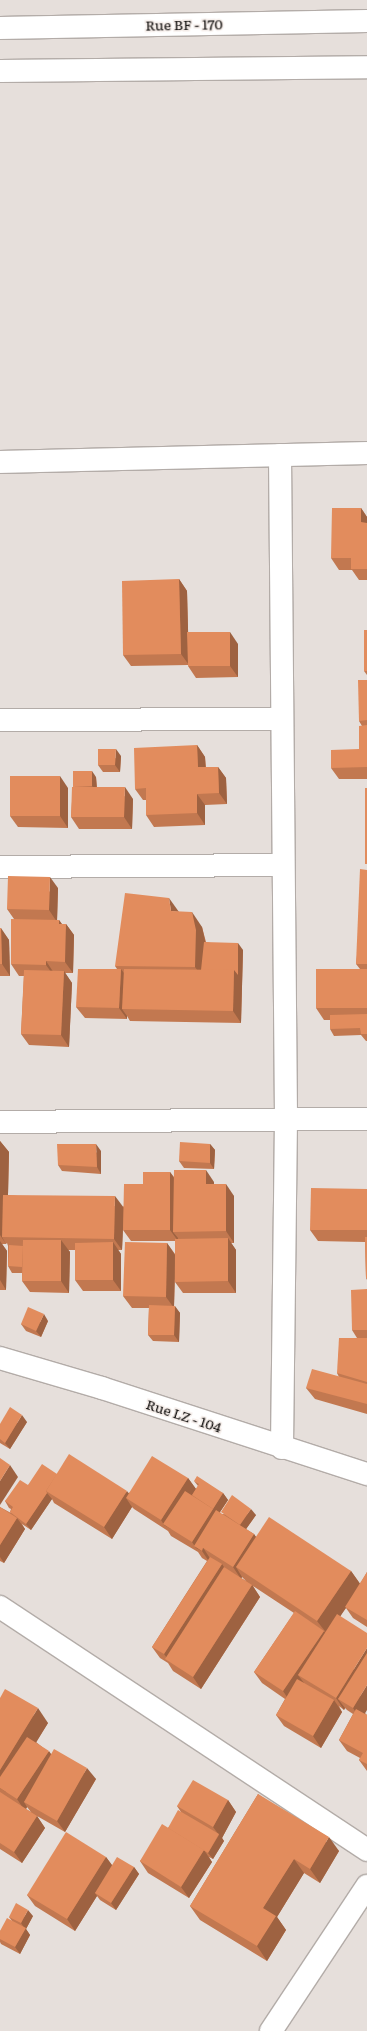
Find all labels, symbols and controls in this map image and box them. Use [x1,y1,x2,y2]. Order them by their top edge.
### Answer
street label: Rue BF - 170 [145,15,223,33]
street label: Rue LZ - 104 [144,1395,224,1435]

